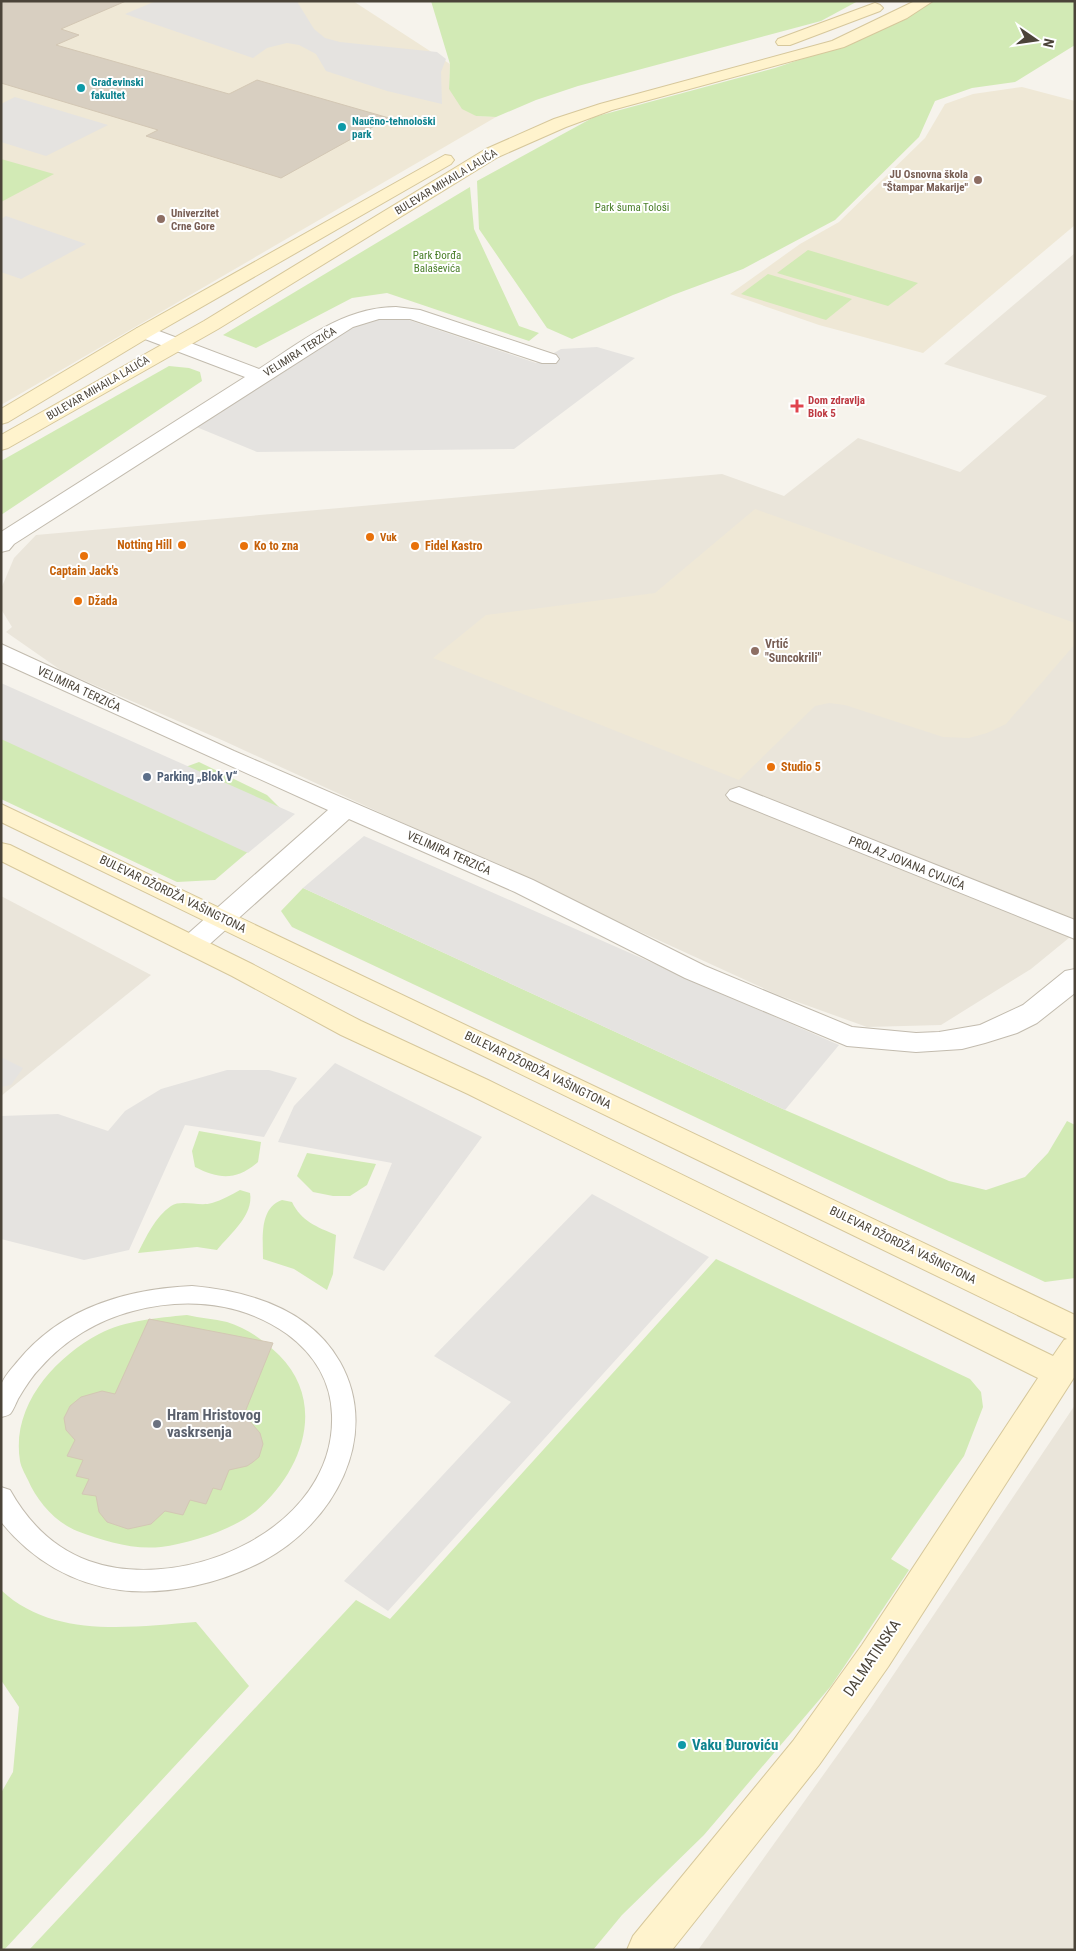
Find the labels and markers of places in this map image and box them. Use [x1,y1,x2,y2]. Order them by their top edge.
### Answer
place label: Građevinski fakultet [91,76,144,102]
marker: Građevinski fakultet [75,82,87,94]
place label: Naučno-tehnološki park [352,115,436,141]
marker: Naučno-tehnološki park [336,121,348,133]
place label: JU Osnovna škola "Štampar Makarije" [883,168,968,194]
marker: JU Osnovna škola "Štampar Makarije" [972,174,984,186]
place label: Univerzitet Crne Gore [171,207,220,233]
marker: Univerzitet Crne Gore [155,213,167,225]
place label: Dom zdravlja Blok 5 [808,394,865,420]
marker: Dom zdravlja Blok 5 [790,399,804,413]
marker: Vuk [364,531,376,543]
place label: Vuk [380,531,398,544]
place label: Notting Hill [117,538,172,552]
marker: Notting Hill [176,539,188,551]
place label: Ko to zna [254,539,299,553]
place label: Fidel Kastro [425,539,482,553]
marker: Ko to zna [238,540,250,552]
marker: Fidel Kastro [409,540,421,552]
marker: Captain Jack's [78,550,90,562]
place label: Captain Jack's [49,564,119,578]
place label: Džada [88,594,118,608]
marker: Džada [72,595,84,607]
place label: Vrtić "Suncokrili" [765,637,821,665]
marker: Vrtić "Suncokrili" [749,645,761,657]
place label: Studio 5 [781,760,821,774]
marker: Studio 5 [765,761,777,773]
place label: Parking „Blok V“ [157,770,238,784]
marker: Parking „Blok V“ [141,771,153,783]
place label: Hram Hristovog vaskrsenja [167,1406,261,1441]
marker: Hram Hristovog vaskrsenja [151,1418,163,1430]
place label: Vaku Đuroviću [692,1736,778,1754]
marker: Vaku Đuroviću [676,1739,688,1751]

